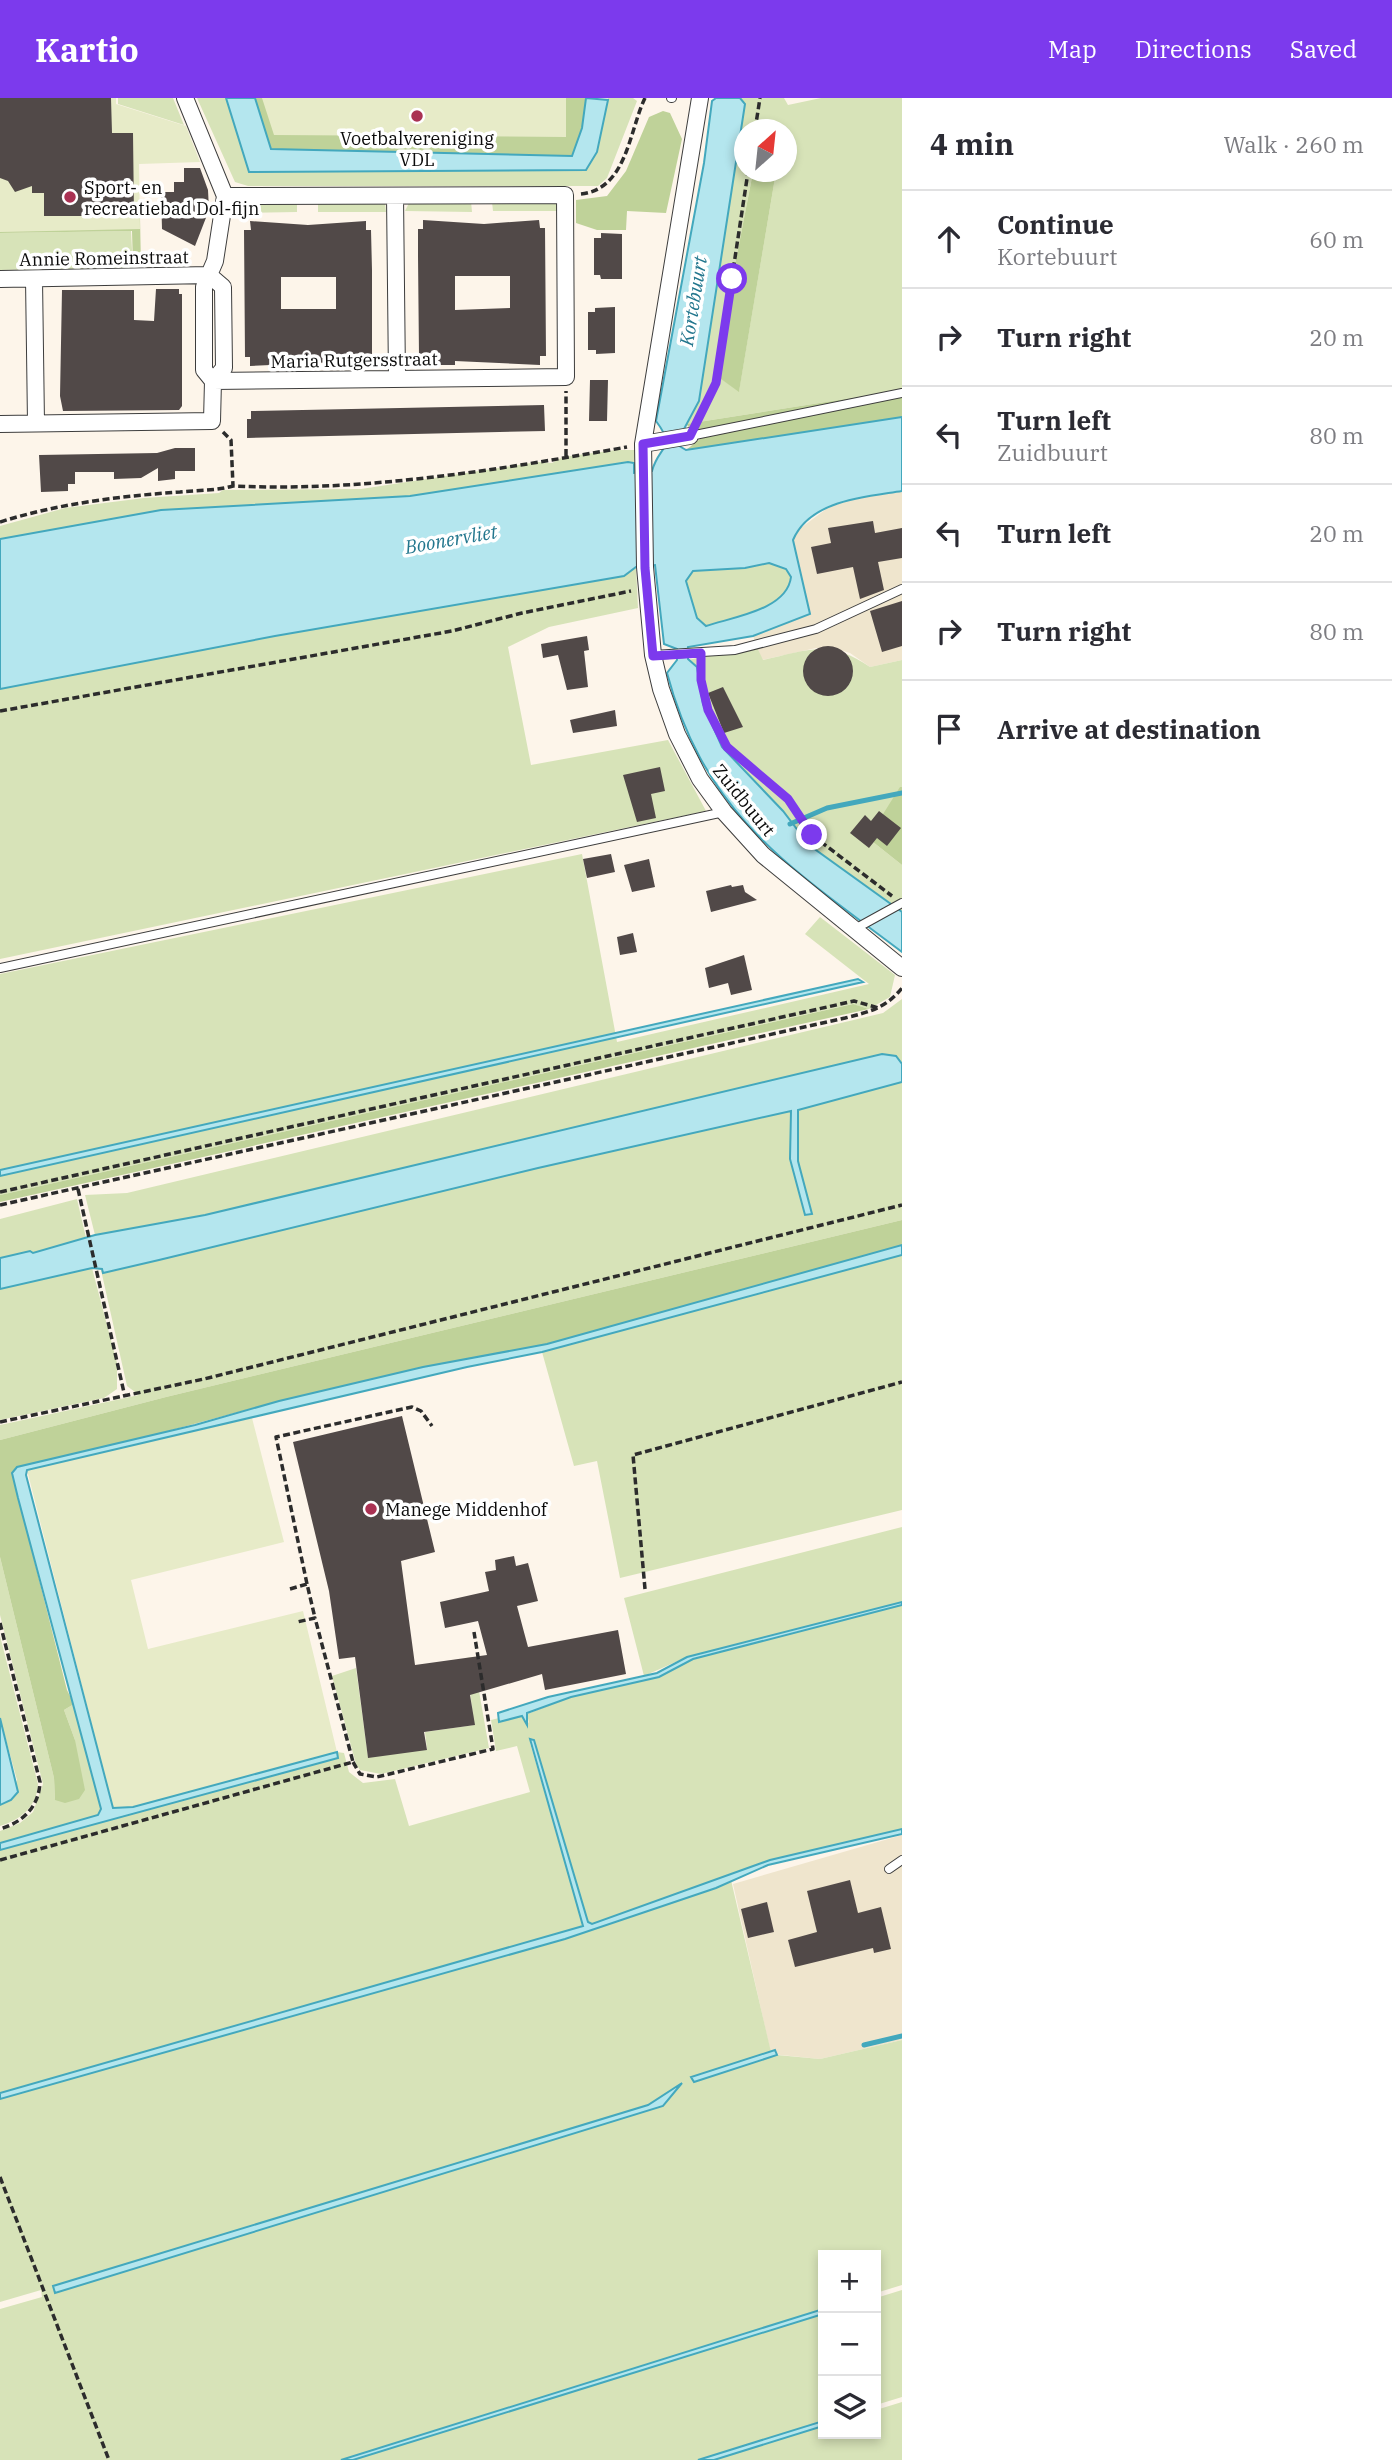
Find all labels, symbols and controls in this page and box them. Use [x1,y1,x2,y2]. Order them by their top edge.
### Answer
text: Kartio [35,28,139,71]
text: Map [1048,33,1097,65]
text: Directions [1135,33,1252,65]
text: Saved [1290,33,1357,65]
marker: Voetbalvereniging VDL [409,108,425,124]
north arrow [734,119,797,182]
text: 4 min [930,124,1014,163]
place label: Voetbalvereniging VDL [340,127,494,171]
text: Walk · 260 m [1223,129,1364,159]
place label: Sport- en recreatiebad Dol-fijn [84,176,260,220]
marker: Sport- en recreatiebad Dol-fijn [62,189,78,205]
text: Continue [997,207,1114,241]
icon: ahead [930,220,968,258]
text: 60 m [1309,224,1364,254]
text: Kortebuurt [997,241,1117,271]
street label: Annie Romeinstraat [19,245,189,271]
water label: Kortebuurt [674,253,712,349]
route start [716,263,747,294]
icon: right [930,318,968,356]
text: Turn right [997,320,1131,354]
text: 20 m [1309,322,1364,352]
street label: Maria Rutgersstraat [270,347,438,373]
text: Turn left [997,403,1111,437]
icon: left [930,416,968,454]
text: 80 m [1309,420,1364,450]
text: Zuidbuurt [997,437,1108,467]
icon: left [930,514,968,552]
text: Turn left [997,516,1111,550]
text: 20 m [1309,518,1364,548]
water label: Boonervliet [402,519,500,559]
icon: right [930,612,968,650]
text: Turn right [997,614,1131,648]
text: 80 m [1309,616,1364,646]
icon: arrive [930,710,968,748]
text: Arrive at destination [997,712,1261,746]
street label: Zuidbuurt [708,759,780,841]
route end [796,819,827,850]
place label: Manege Middenhof [385,1498,549,1521]
marker: Manege Middenhof [363,1501,379,1517]
map controls [818,2250,881,2439]
button: + [818,2250,881,2313]
button: − [818,2313,881,2376]
button: layers [818,2376,881,2439]

